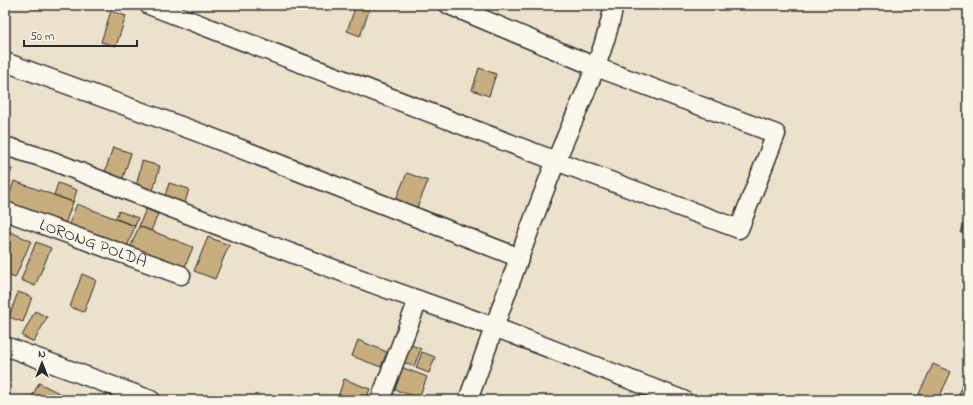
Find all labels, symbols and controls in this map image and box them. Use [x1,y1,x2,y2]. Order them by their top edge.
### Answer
scale bar [24,22,137,48]
text: 50 m [30,28,54,46]
street label: LORONG POLDA [36,212,151,274]
north arrow [22,343,62,383]
text: N [38,346,46,362]

